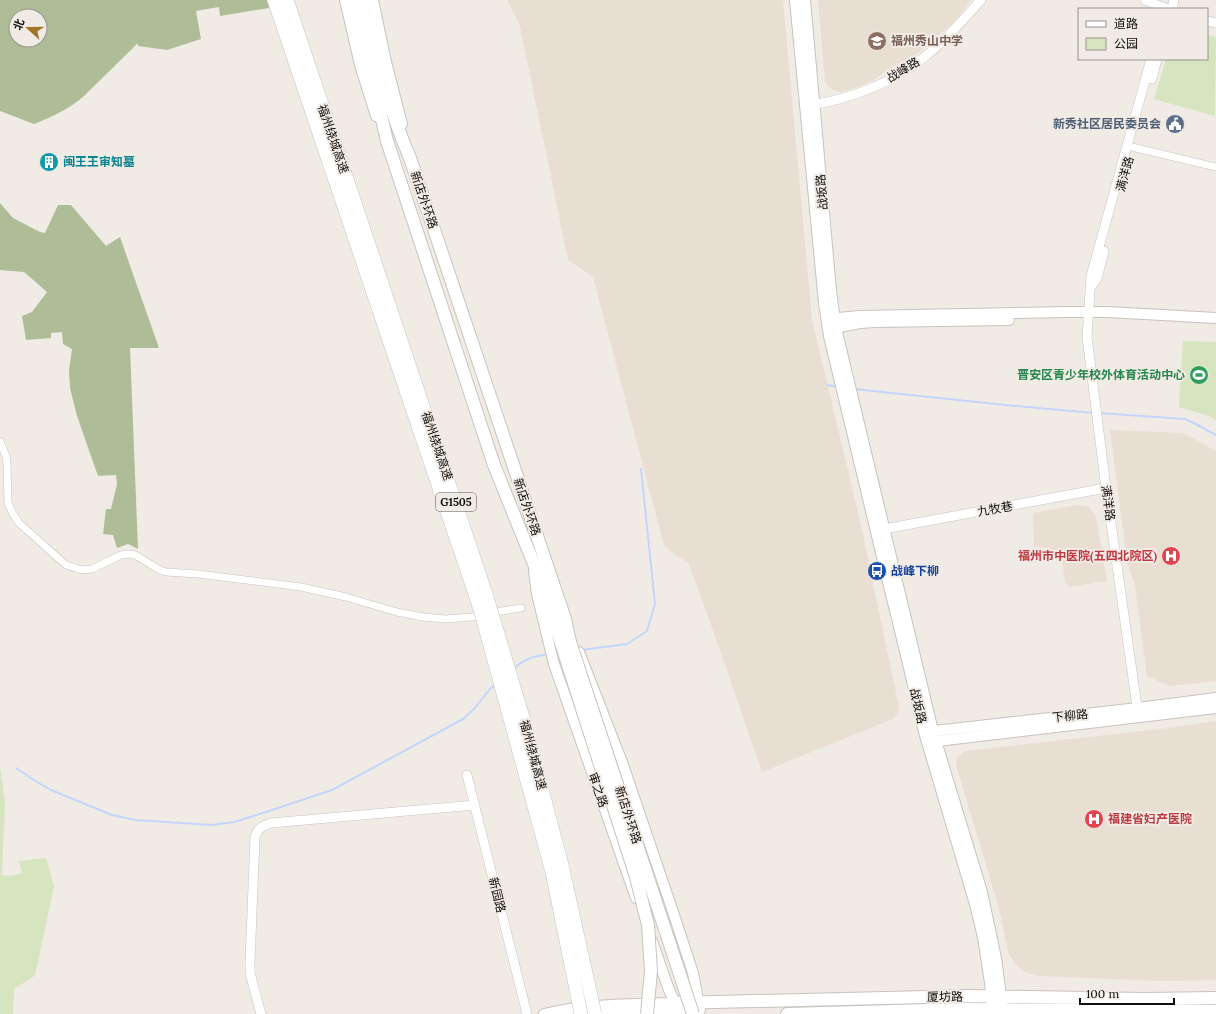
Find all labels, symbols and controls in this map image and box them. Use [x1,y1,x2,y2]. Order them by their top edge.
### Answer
north arrow [8,8,48,48]
legend [1078,8,1208,60]
text: 道路 [1114,16,1138,31]
text: 北 [10,17,27,32]
school or university icon: 福州秀山中学 [866,30,888,52]
place label: 福州秀山中学 [891,33,963,48]
text: 公园 [1114,36,1138,51]
street label: 战峰路 [883,54,922,85]
street label: 福州绕城高速 [315,102,352,175]
public building icon: 新秀社区居民委员会 [1164,113,1186,135]
place label: 新秀社区居民委员会 [1053,116,1161,131]
building icon: 闽王王审知墓 [38,151,60,173]
place label: 闽王王审知墓 [63,154,135,169]
street label: 满洋路 [1113,155,1136,193]
street label: 新店外环路 [408,169,441,231]
street label: 战坂路 [812,173,831,211]
sports icon: 晋安区青少年校外体育活动中心 [1188,364,1210,386]
place label: 晋安区青少年校外体育活动中心 [1017,367,1185,382]
street label: 福州绕城高速 [419,409,456,482]
street label: 新店外环路 [511,476,544,538]
street label: 满洋路 [1099,484,1118,522]
road number: G1505 [436,493,476,511]
street label: 九牧巷 [976,498,1014,519]
hospital icon: 福州市中医院(五四北院区) [1160,545,1182,567]
place label: 福州市中医院(五四北院区) [1018,548,1157,564]
bus stop icon: 战峰下柳 [866,560,888,582]
place label: 战峰下柳 [891,563,939,578]
street label: 战坂路 [907,687,930,725]
street label: 下柳路 [1051,706,1089,725]
street label: 福州绕城高速 [517,718,550,792]
street label: 审之路 [586,770,611,809]
street label: 新店外环路 [612,784,645,846]
hospital icon: 福建省妇产医院 [1083,808,1105,830]
place label: 福建省妇产医院 [1108,811,1192,826]
street label: 新园路 [486,876,509,914]
scale bar [1080,980,1174,1006]
text: 100 m [1086,986,1119,1001]
street label: 厦坊路 [927,989,963,1004]

